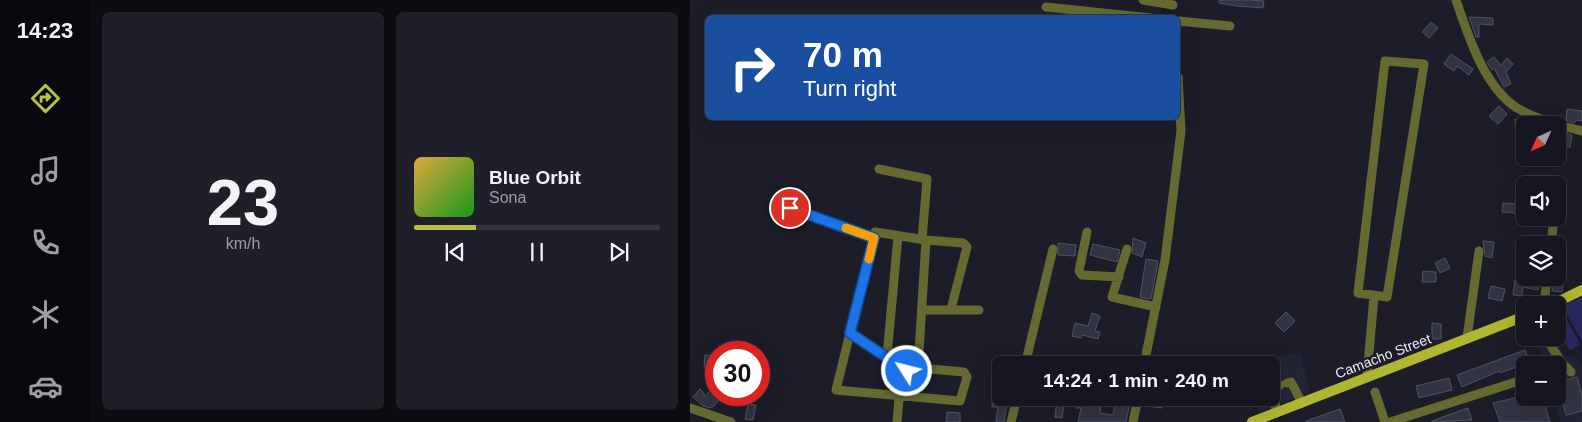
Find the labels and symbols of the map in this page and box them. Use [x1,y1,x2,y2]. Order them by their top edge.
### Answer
north arrow [1516,116,1566,166]
pin [769,187,811,229]
street label: Camacho Street [1333,330,1433,382]
speed limit sign: 30 [705,341,770,406]
position arrow [880,344,932,396]

